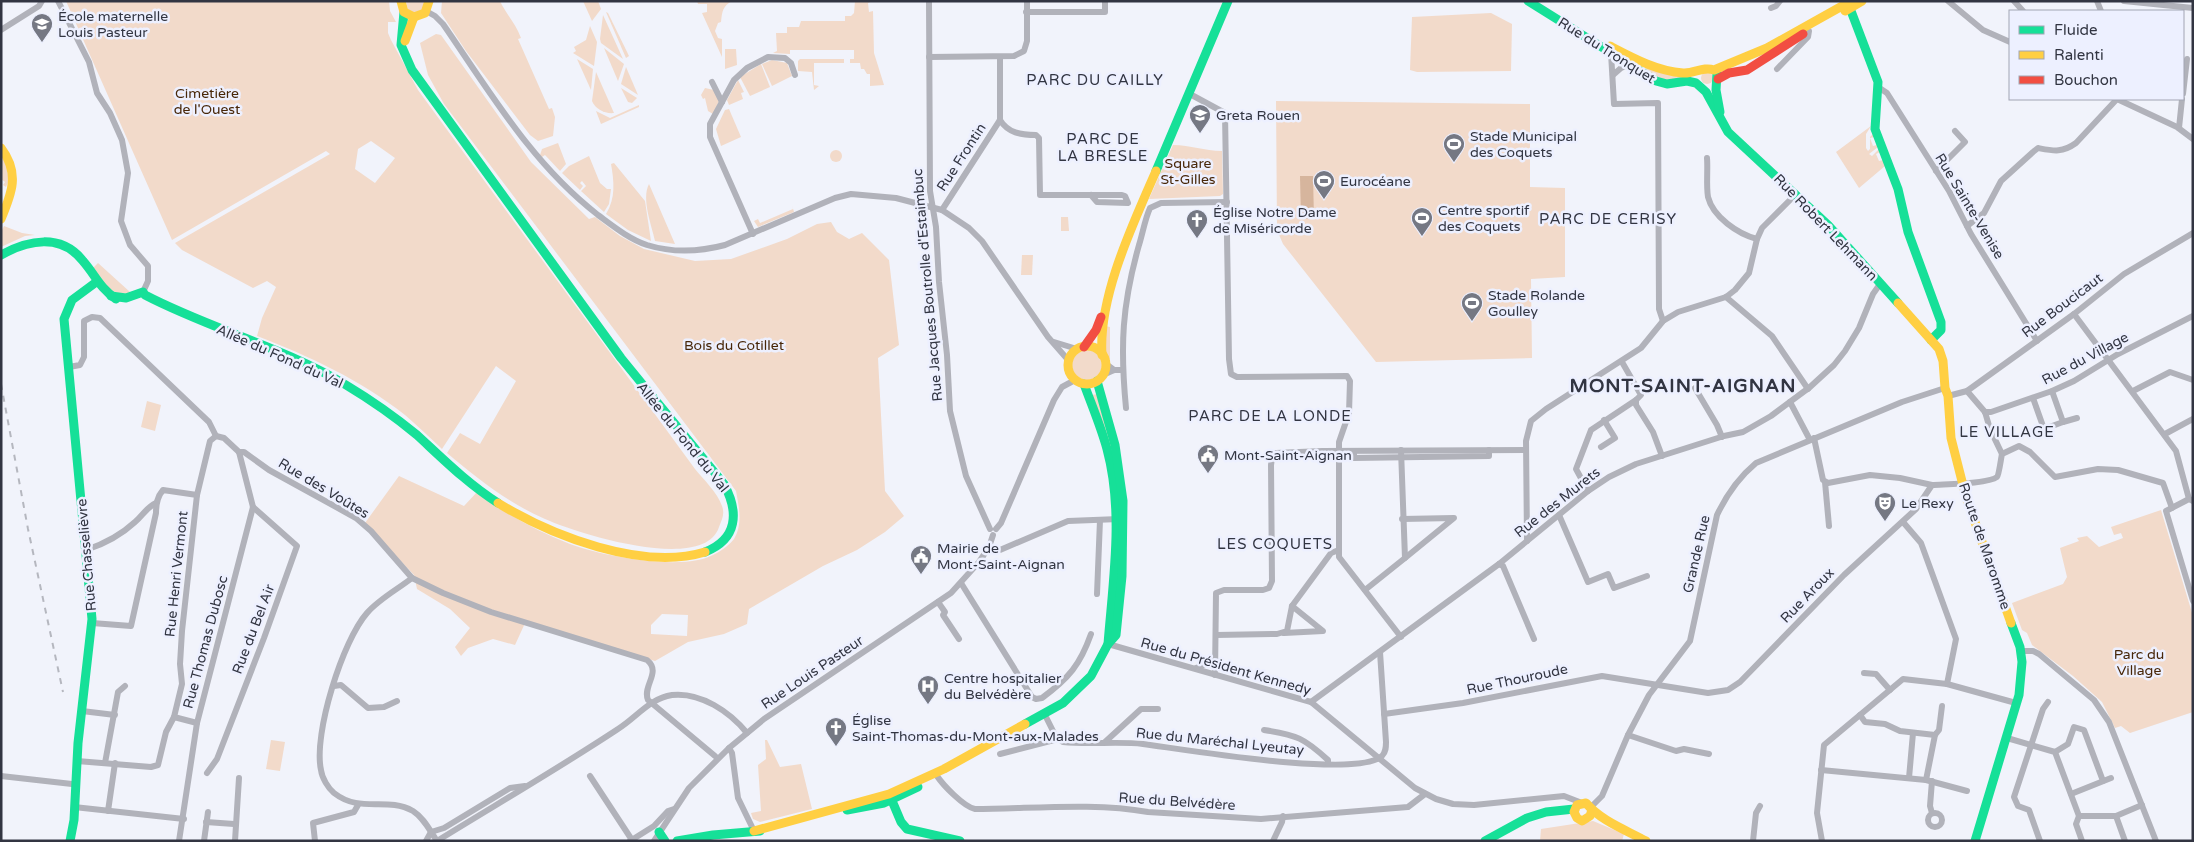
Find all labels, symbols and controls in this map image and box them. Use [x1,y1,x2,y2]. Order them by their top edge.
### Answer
place label: École maternelle Louis Pasteur [58,8,168,41]
legend [2009,10,2184,100]
school or university icon: École maternelle Louis Pasteur [30,12,54,43]
street label: Rue du Tronquet [1555,14,1659,88]
text: Fluide [2054,21,2098,39]
text: Ralenti [2054,46,2104,64]
district label: PARC DU CAILLY [1026,71,1164,89]
text: Bouchon [2054,71,2118,89]
park label: Cimetière de l'Ouest [174,85,241,118]
school or university icon: Greta Rouen [1188,103,1212,134]
place label: Greta Rouen [1216,107,1300,124]
street label: Rue Frontin [933,120,990,194]
place label: Stade Municipal des Coquets [1470,128,1577,161]
district label: PARC DE LA BRESLE [1058,130,1148,165]
sports icon: Stade Municipal des Coquets [1442,132,1466,163]
street label: Rue Sainte-Venise [1931,150,2008,262]
park label: Square St-Gilles [1160,155,1216,188]
street label: Rue Jacques Boutrolle d'Estaimbuc [909,168,946,402]
sports icon: Eurocéane [1312,169,1336,200]
street label: Rue Robert Lehmann [1770,170,1881,284]
place label: Eurocéane [1340,173,1411,190]
place label: Centre sportif des Coquets [1438,202,1530,235]
place label: Église Notre Dame de Miséricorde [1213,204,1336,237]
sports icon: Centre sportif des Coquets [1410,206,1434,237]
church icon: Église Notre Dame de Miséricorde [1185,208,1209,239]
district label: PARC DE CERISY [1539,210,1677,228]
street label: Rue Boucicaut [2019,269,2107,341]
place label: Stade Rolande Goulley [1488,287,1585,320]
sports icon: Stade Rolande Goulley [1460,291,1484,322]
street label: Allée du Fond du Val [214,321,346,392]
street label: Rue du Village [2039,328,2132,388]
park label: Bois du Cotillet [684,337,785,354]
district label: MONT-SAINT-AIGNAN [1570,375,1796,397]
street label: Allée du Fond du Val [633,379,732,496]
district label: PARC DE LA LONDE [1188,407,1352,425]
district label: LE VILLAGE [1959,423,2055,441]
public building icon: Mont-Saint-Aignan [1196,443,1220,474]
place label: Mont-Saint-Aignan [1224,447,1352,464]
street label: Rue des Voûtes [275,455,373,522]
street label: Rue des Murets [1511,463,1604,541]
street label: Route de Maromme [1955,481,2014,612]
theatre icon: Le Rexy [1873,491,1897,522]
place label: Le Rexy [1901,495,1954,512]
street label: Rue Chasselièvre [73,498,100,612]
street label: Rue Henri Vermont [161,510,192,638]
street label: Grande Rue [1679,514,1714,595]
district label: LES COQUETS [1217,535,1333,553]
place label: Mairie de Mont-Saint-Aignan [937,540,1065,573]
public building icon: Mairie de Mont-Saint-Aignan [909,544,933,575]
street label: Rue Aroux [1777,564,1838,626]
street label: Rue Thomas Dubosc [180,574,231,711]
street label: Rue du Bel Air [229,581,279,677]
street label: Rue Louis Pasteur [758,632,867,713]
street label: Rue du Président Kennedy [1139,634,1313,699]
park label: Parc du Village [2114,646,2164,679]
street label: Rue Thouroude [1465,660,1569,699]
place label: Centre hospitalier du Belvédère [944,670,1062,703]
hospital icon: Centre hospitalier du Belvédère [916,674,940,705]
place label: Église Saint-Thomas-du-Mont-aux-Malades [852,712,1099,745]
church icon: Église Saint-Thomas-du-Mont-aux-Malades [824,716,848,747]
street label: Rue du Maréchal Lyeutay [1135,724,1305,759]
street label: Rue du Belvédère [1118,789,1236,814]

